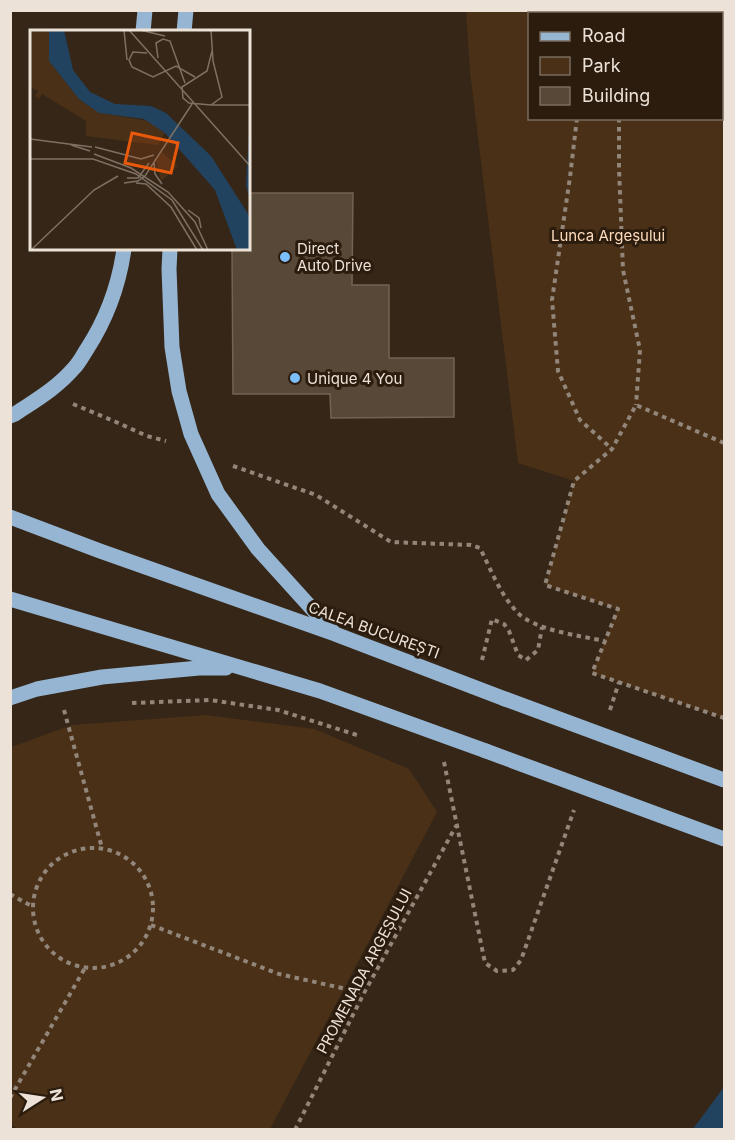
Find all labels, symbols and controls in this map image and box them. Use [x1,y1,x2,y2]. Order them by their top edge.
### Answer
legend [528,12,723,120]
text: Road [582,25,625,46]
inset map [30,30,250,250]
text: Park [582,55,621,76]
text: Building [582,85,650,106]
park label: Lunca Argeșului [551,226,665,245]
place label: Direct Auto Drive [297,239,371,275]
marker: Direct Auto Drive [278,250,292,264]
place label: Unique 4 You [307,369,402,388]
marker: Unique 4 You [288,371,302,385]
street label: CALEA BUCUREȘTI [306,597,442,663]
street label: PROMENADA ARGEȘULUI [312,885,416,1057]
north arrow [12,1068,72,1128]
text: N [46,1087,68,1103]

